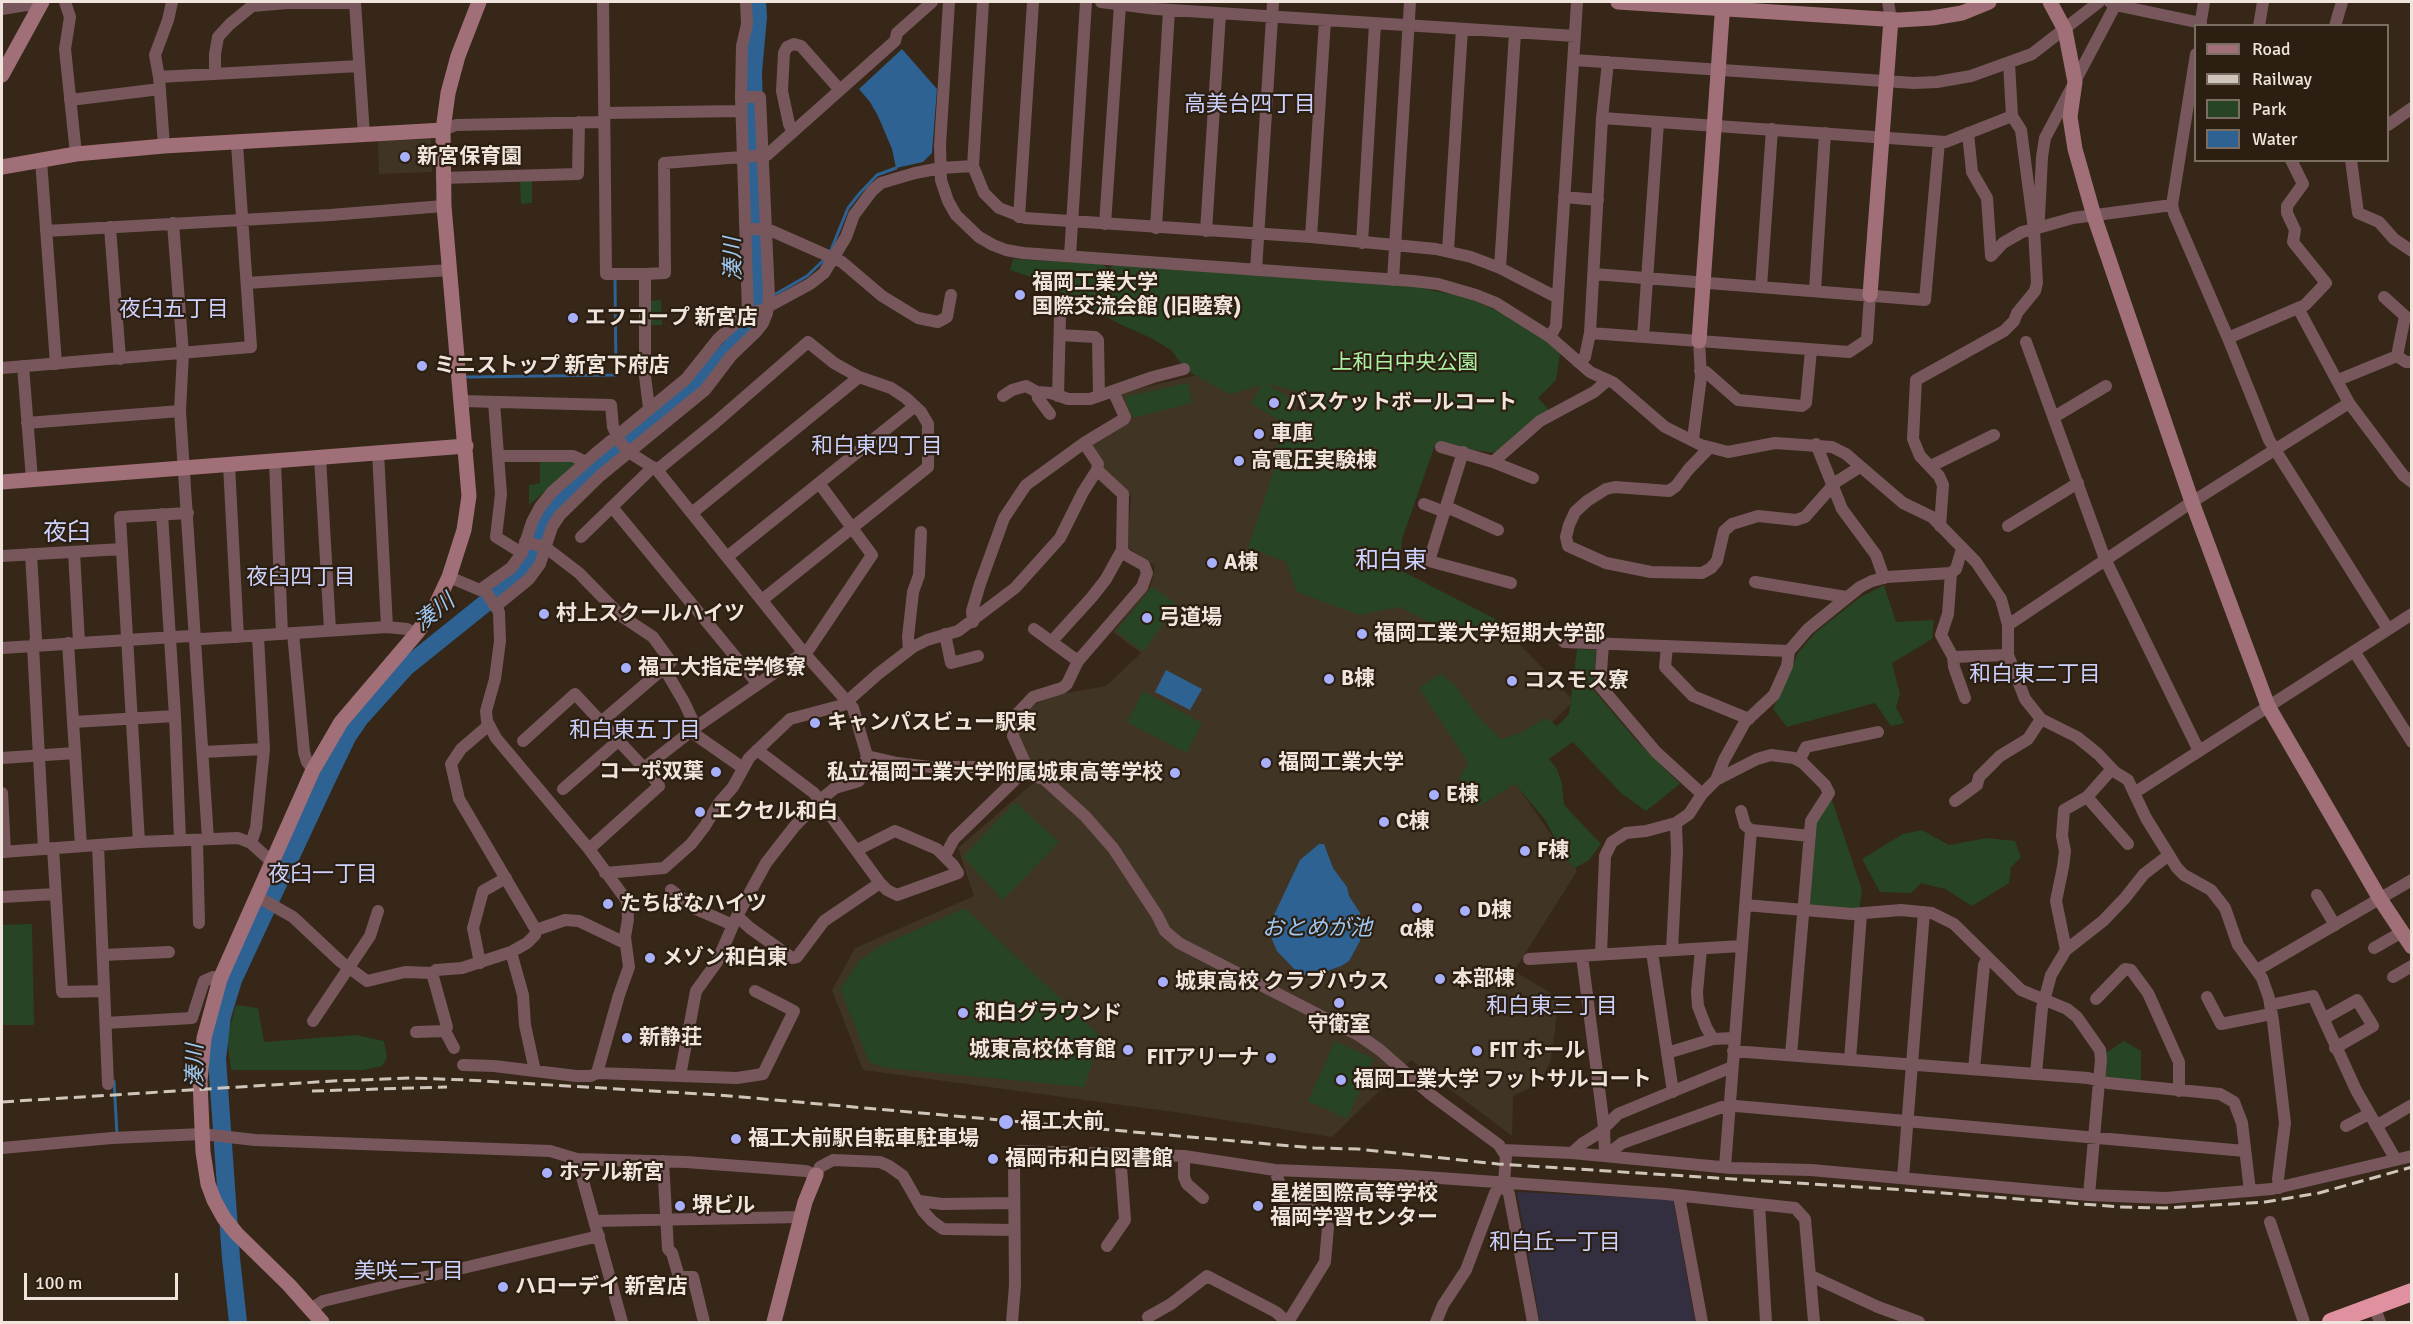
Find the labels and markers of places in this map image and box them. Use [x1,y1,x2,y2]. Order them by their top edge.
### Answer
place label: 新宮保育園 [417,144,522,170]
marker: 新宮保育園 [398,150,412,164]
place label: 福岡工業大学 国際交流会館 (旧睦寮) [1032,270,1241,320]
marker: 福岡工業大学 国際交流会館 (旧睦寮) [1013,288,1027,302]
place label: エフコープ 新宮店 [585,305,758,331]
marker: エフコープ 新宮店 [566,311,580,325]
place label: ミニストップ 新宮下府店 [434,353,670,379]
marker: ミニストップ 新宮下府店 [415,359,429,373]
place label: バスケットボールコート [1286,390,1517,416]
marker: バスケットボールコート [1267,396,1281,410]
place label: 車庫 [1271,421,1313,447]
marker: 車庫 [1252,427,1266,441]
place label: 高電圧実験棟 [1251,448,1377,474]
marker: 高電圧実験棟 [1232,454,1246,468]
place label: A棟 [1224,550,1258,576]
marker: A棟 [1205,556,1219,570]
place label: 村上スクールハイツ [556,601,745,627]
place label: 弓道場 [1159,605,1222,631]
marker: 村上スクールハイツ [537,607,551,621]
marker: 弓道場 [1140,611,1154,625]
place label: 福岡工業大学短期大学部 [1374,621,1605,647]
marker: 福岡工業大学短期大学部 [1355,627,1369,641]
place label: 福工大指定学修寮 [638,655,806,681]
marker: 福工大指定学修寮 [619,661,633,675]
place label: B棟 [1341,666,1375,692]
place label: コスモス寮 [1524,668,1629,694]
marker: B棟 [1322,672,1336,686]
marker: コスモス寮 [1505,674,1519,688]
place label: キャンパスビュー駅東 [827,710,1037,736]
marker: キャンパスビュー駅東 [808,716,822,730]
place label: 福岡工業大学 [1278,750,1404,776]
marker: 福岡工業大学 [1259,756,1273,770]
place label: コーポ双葉 [599,759,704,785]
place label: 私立福岡工業大学附属城東高等学校 [827,760,1163,786]
marker: コーポ双葉 [709,765,723,779]
marker: 私立福岡工業大学附属城東高等学校 [1168,766,1182,780]
place label: E棟 [1446,782,1479,808]
marker: E棟 [1427,788,1441,802]
place label: エクセル和白 [712,799,838,825]
marker: エクセル和白 [693,805,707,819]
place label: C棟 [1396,809,1430,835]
marker: C棟 [1377,815,1391,829]
place label: F棟 [1537,838,1569,864]
marker: F棟 [1518,844,1532,858]
place label: たちばなハイツ [620,891,767,917]
marker: たちばなハイツ [601,897,615,911]
place label: D棟 [1477,898,1512,924]
marker: α棟 [1410,901,1424,915]
marker: D棟 [1458,904,1472,918]
place label: α棟 [1400,917,1434,943]
place label: メゾン和白東 [662,945,788,971]
marker: メゾン和白東 [643,951,657,965]
place label: 本部棟 [1452,966,1515,992]
place label: 城東高校 クラブハウス [1175,969,1390,995]
marker: 本部棟 [1433,972,1447,986]
marker: 城東高校 クラブハウス [1156,975,1170,989]
marker: 守衛室 [1332,996,1346,1010]
place label: 和白グラウンド [975,1000,1122,1026]
marker: 和白グラウンド [956,1006,970,1020]
place label: 守衛室 [1308,1012,1370,1038]
place label: 新静荘 [639,1025,702,1051]
marker: 新静荘 [620,1031,634,1045]
place label: 城東高校体育館 [969,1037,1116,1063]
place label: FIT ホール [1489,1038,1585,1064]
marker: 城東高校体育館 [1121,1043,1135,1057]
marker: FIT ホール [1470,1044,1484,1058]
place label: FITアリーナ [1146,1045,1259,1071]
marker: FITアリーナ [1264,1051,1278,1065]
place label: 福岡工業大学 フットサルコート [1353,1067,1652,1093]
marker: 福岡工業大学 フットサルコート [1334,1073,1348,1087]
place label: 福工大前 [1020,1109,1104,1135]
marker: 福工大前 [997,1113,1015,1131]
place label: 福工大前駅自転車駐車場 [748,1126,979,1152]
marker: 福工大前駅自転車駐車場 [729,1132,743,1146]
place label: 福岡市和白図書館 [1005,1146,1173,1172]
marker: 福岡市和白図書館 [986,1152,1000,1166]
place label: ホテル新宮 [559,1160,664,1186]
marker: ホテル新宮 [540,1166,554,1180]
place label: 星槎国際高等学校 福岡学習センター [1270,1181,1438,1231]
place label: 堺ビル [692,1193,755,1219]
marker: 堺ビル [673,1199,687,1213]
marker: 星槎国際高等学校 福岡学習センター [1251,1199,1265,1213]
place label: ハローデイ 新宮店 [515,1274,688,1300]
marker: ハローデイ 新宮店 [496,1280,510,1294]

